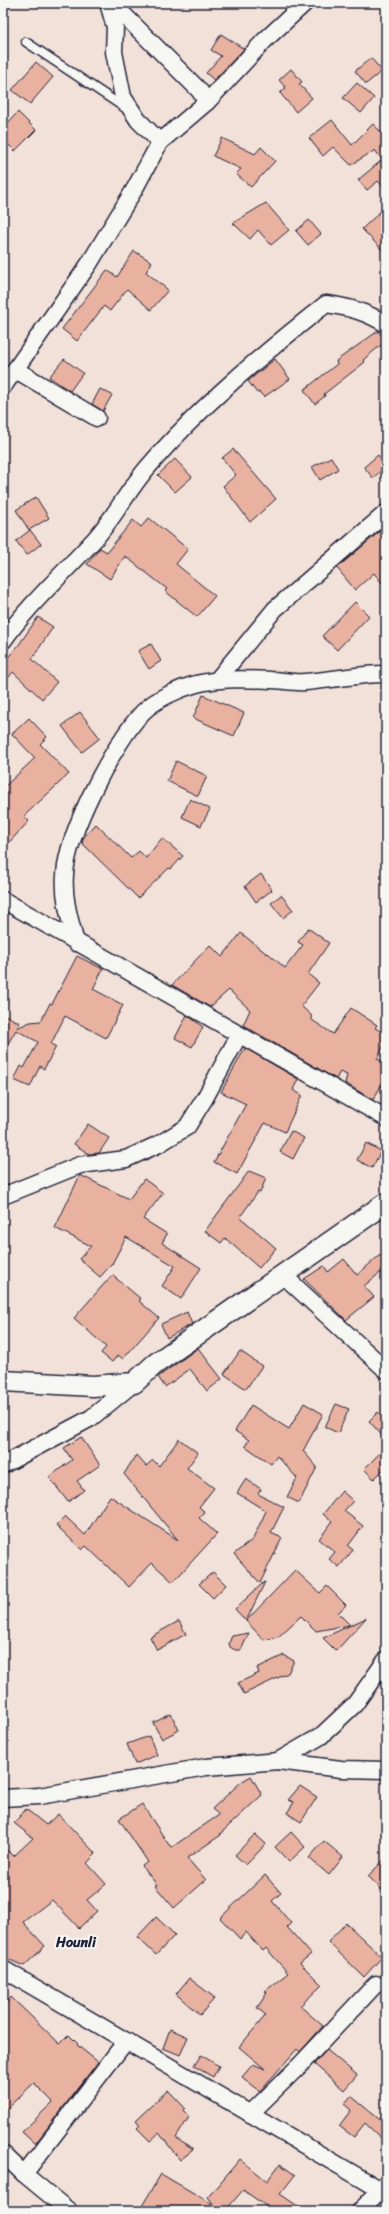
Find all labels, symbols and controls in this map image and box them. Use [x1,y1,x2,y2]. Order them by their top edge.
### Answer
district label: Hounli [55,1930,97,1955]

